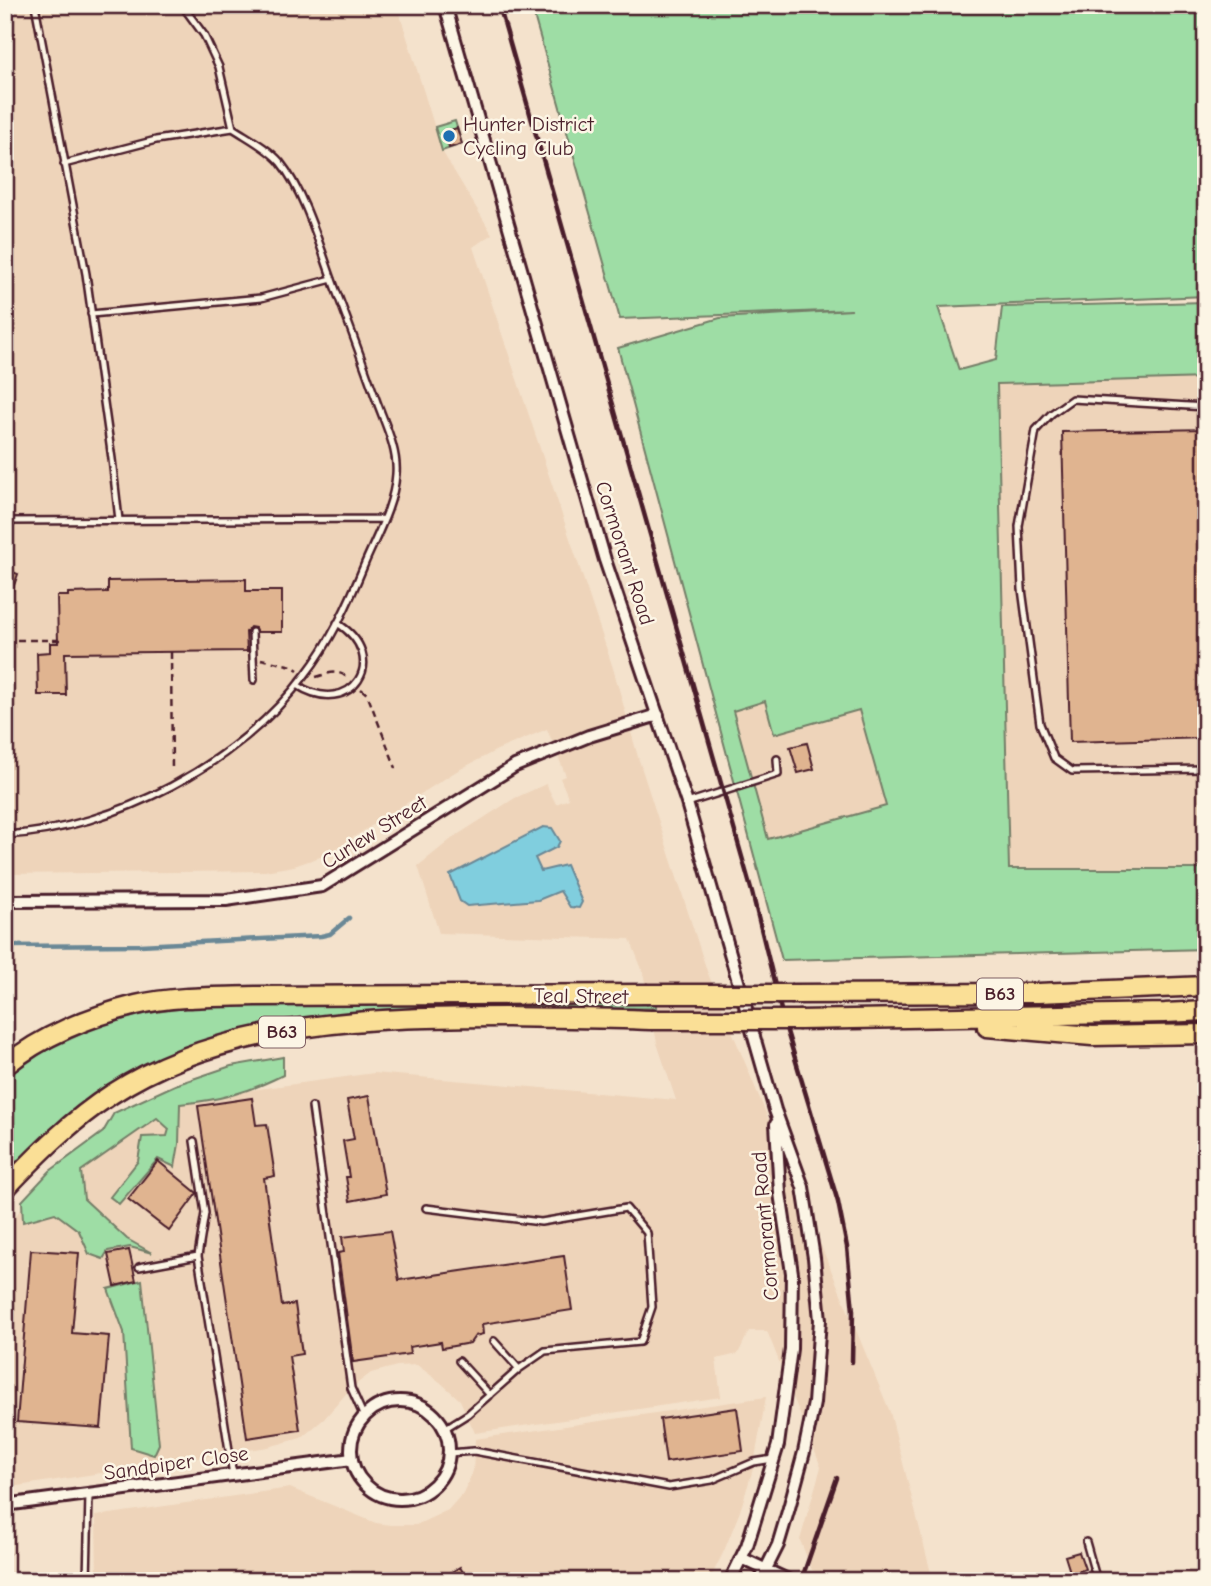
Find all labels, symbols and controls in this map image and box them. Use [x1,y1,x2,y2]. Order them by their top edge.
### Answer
place label: Hunter District Cycling Club [463,112,595,160]
marker: Hunter District Cycling Club [441,128,457,144]
street label: Cormorant Road [590,478,660,628]
street label: Curlew Street [317,790,432,874]
road number: B63 [977,978,1023,1010]
street label: Teal Street [533,983,630,1009]
road number: B63 [259,1016,305,1048]
street label: Cormorant Road [747,1150,783,1302]
street label: Sandpiper Close [102,1441,250,1485]

